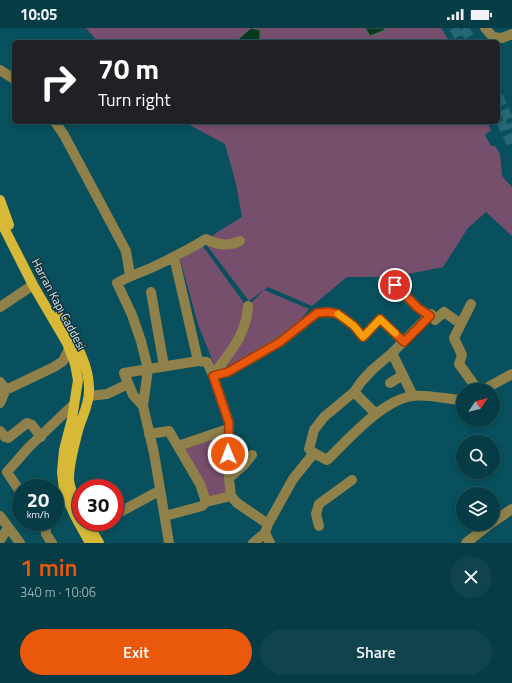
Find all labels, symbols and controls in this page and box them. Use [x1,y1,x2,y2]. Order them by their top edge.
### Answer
text: 10:05 [20,3,57,26]
text: 70 m [98,47,159,90]
icon: right [32,56,84,108]
text: Turn right [98,86,171,113]
street label: Harran Kapı Caddesi [27,255,91,353]
pin [378,268,412,302]
icon: arrive [384,274,406,296]
north arrow [456,383,500,427]
map controls [456,383,500,531]
position arrow [207,433,249,475]
button: search [456,435,500,479]
speed limit sign: 30 [72,479,124,531]
text: 20 [27,484,49,515]
button: layers [456,487,500,531]
text: km/h [27,507,49,522]
text: 1 min [20,549,78,585]
button: close [450,556,492,598]
text: 340 m · 10:06 [20,582,96,602]
button: Exit [20,629,252,675]
button: Share [260,629,492,675]

